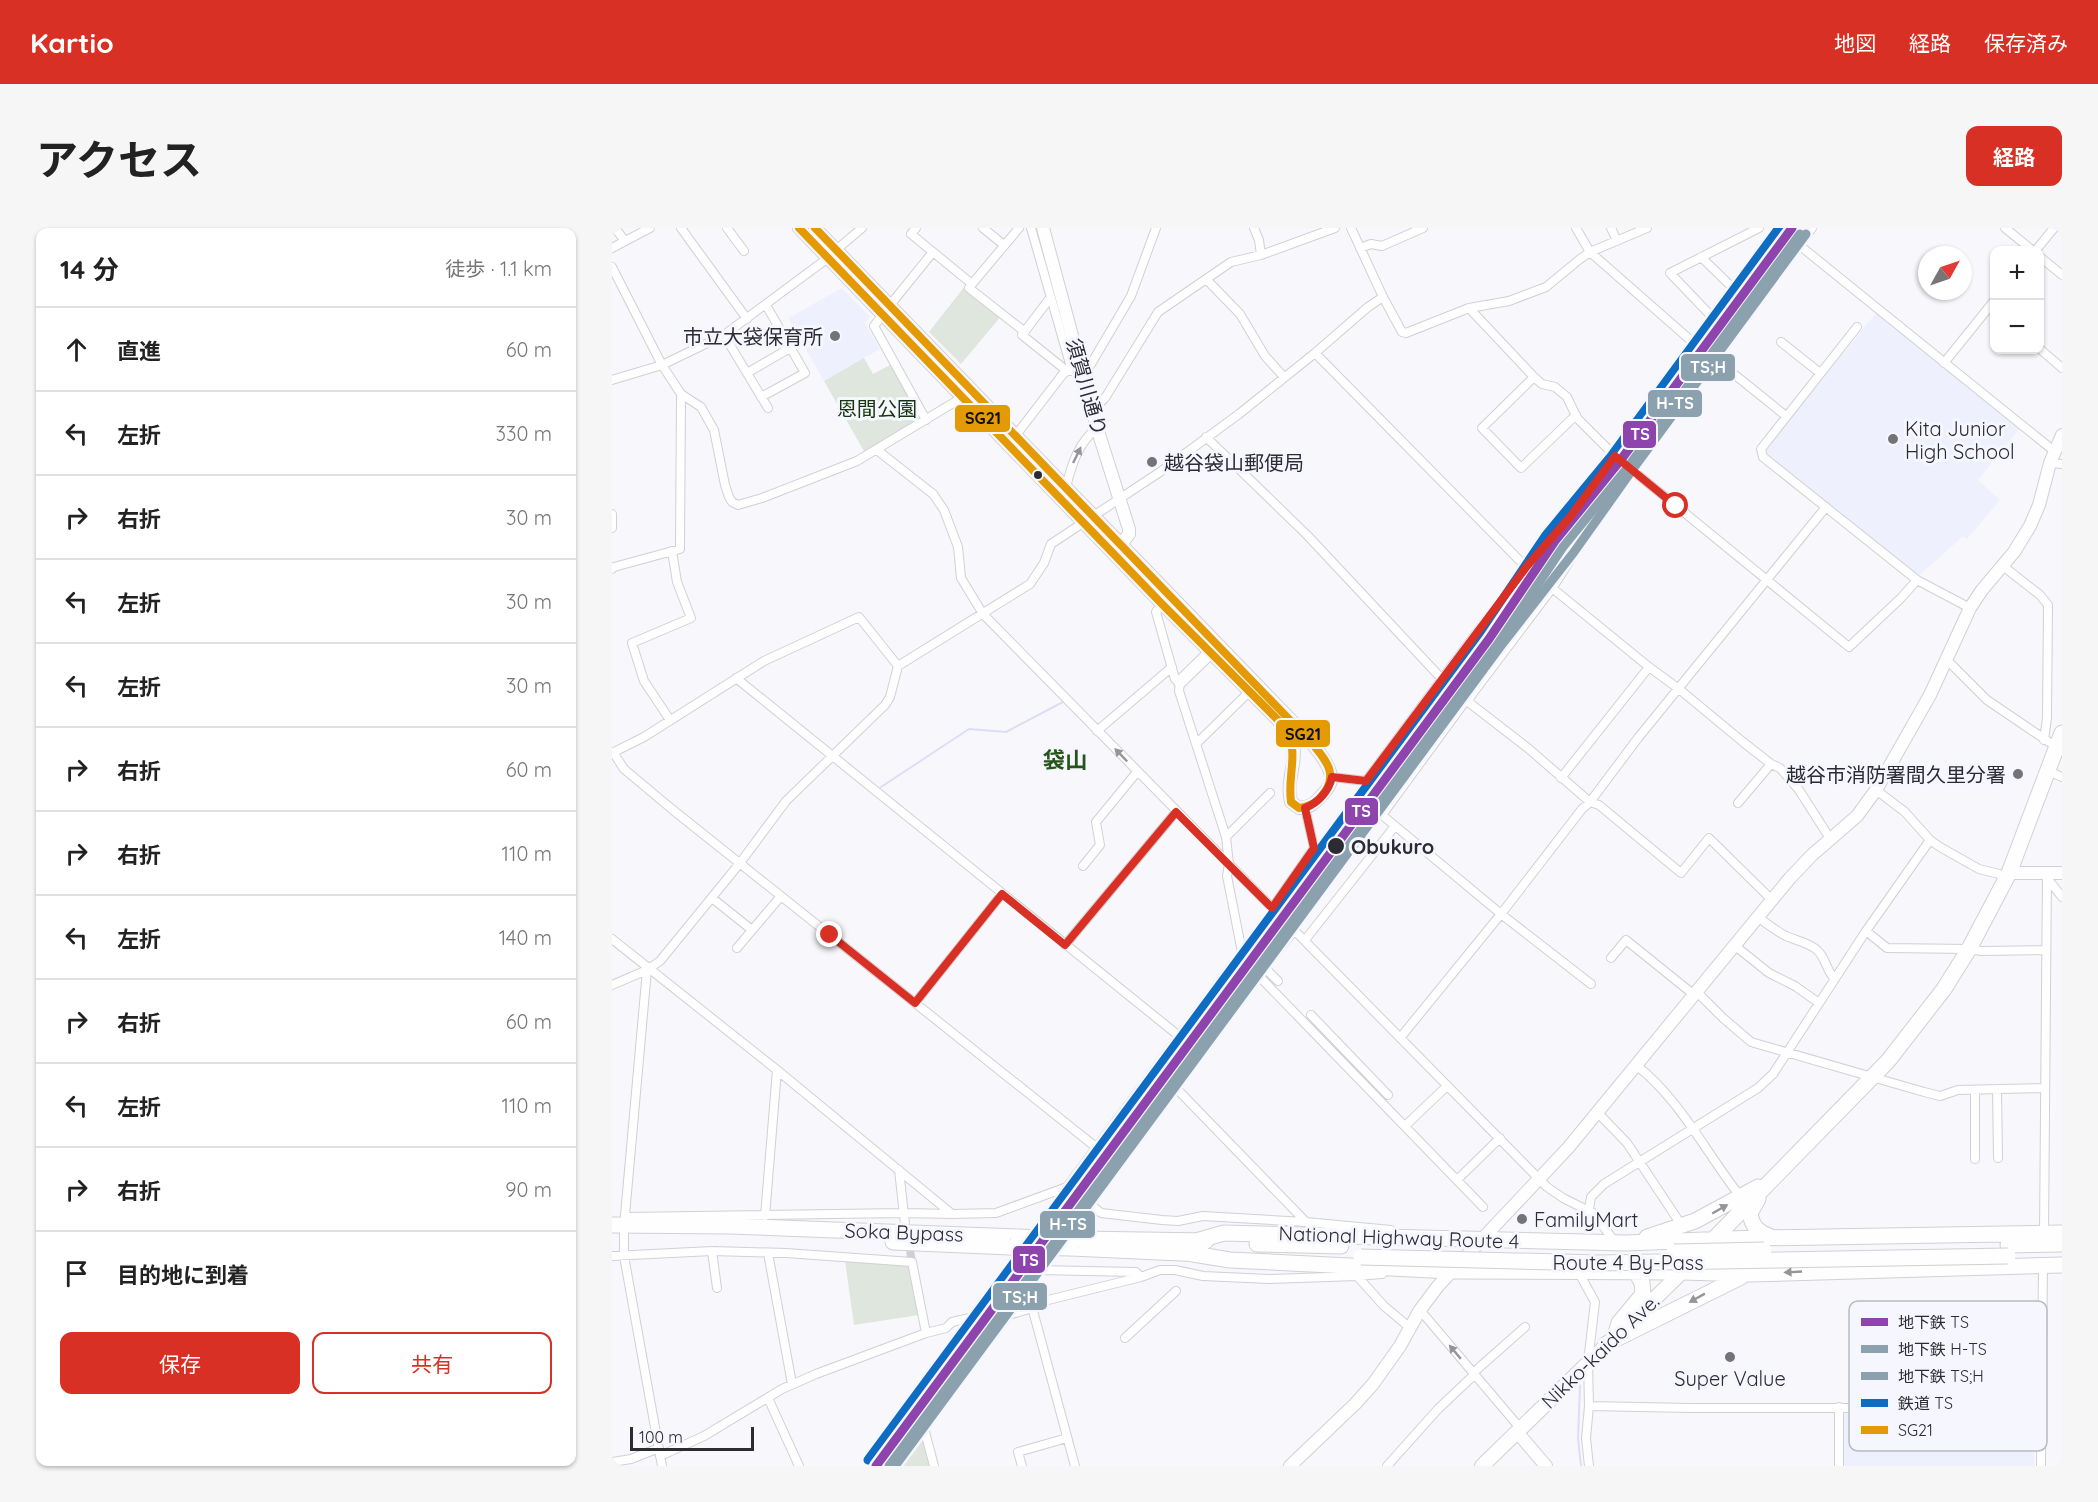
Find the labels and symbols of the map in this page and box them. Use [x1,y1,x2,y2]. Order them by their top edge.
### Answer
north arrow [1918,246,1972,300]
place label: 市立大袋保育所 [683,324,823,349]
marker: 市立大袋保育所 [828,329,842,343]
street label: 須賀川通り [1061,335,1113,439]
line badge: TS;H [1680,353,1736,382]
text: TS;H [1690,357,1726,377]
line badge: H-TS [1647,389,1703,418]
text: H-TS [1656,393,1694,413]
park label: 恩間公園 [837,396,917,421]
line badge: SG21 [954,404,1011,433]
text: SG21 [965,408,1001,428]
place label: Kita Junior High School [1905,416,2015,464]
line badge: TS [1622,420,1657,449]
text: TS [1630,424,1650,444]
marker: Kita Junior High School [1886,432,1900,446]
one-way arrow [1072,446,1081,463]
place label: 越谷袋山郵便局 [1164,450,1304,475]
marker: 越谷袋山郵便局 [1145,455,1159,469]
unlabelled marker [1032,469,1044,481]
route start [1662,492,1688,518]
line badge: SG21 [1275,719,1331,748]
text: SG21 [1285,724,1321,744]
district label: 袋山 [1043,746,1087,774]
one-way arrow [1114,748,1128,763]
place label: 越谷市消防署間久里分署 [1786,762,2006,787]
marker: 越谷市消防署間久里分署 [2011,767,2025,781]
line badge: TS [1344,797,1379,826]
text: TS [1351,801,1371,821]
place label: Obukuro [1351,834,1434,859]
marker: Obukuro [1326,836,1346,856]
route end [816,921,842,947]
one-way arrow [1712,1203,1728,1214]
place label: FamilyMart [1534,1207,1639,1232]
line badge: H-TS [1039,1210,1096,1239]
marker: FamilyMart [1515,1212,1529,1226]
text: H-TS [1049,1214,1087,1234]
street label: Soka Bypass [844,1217,964,1247]
street label: National Highway Route 4 [1278,1220,1520,1254]
line badge: TS [1012,1245,1046,1274]
text: TS [1019,1250,1039,1270]
street label: Route 4 By-Pass [1552,1250,1704,1275]
one-way arrow [1784,1268,1803,1277]
line badge: TS;H [992,1282,1048,1311]
text: TS;H [1002,1287,1038,1307]
street label: Nikko-kaido Ave. [1536,1289,1664,1413]
one-way arrow [1688,1293,1705,1303]
legend [1849,1301,2047,1451]
text: 地下鉄 TS [1898,1312,1969,1332]
text: 地下鉄 H-TS [1898,1339,1987,1359]
one-way arrow [1449,1345,1462,1360]
marker: Super Value [1723,1350,1737,1364]
place label: Super Value [1674,1366,1786,1391]
text: 地下鉄 TS;H [1898,1366,1984,1386]
text: 鉄道 TS [1898,1393,1953,1413]
text: SG21 [1898,1420,1933,1440]
scale bar [630,1424,754,1452]

